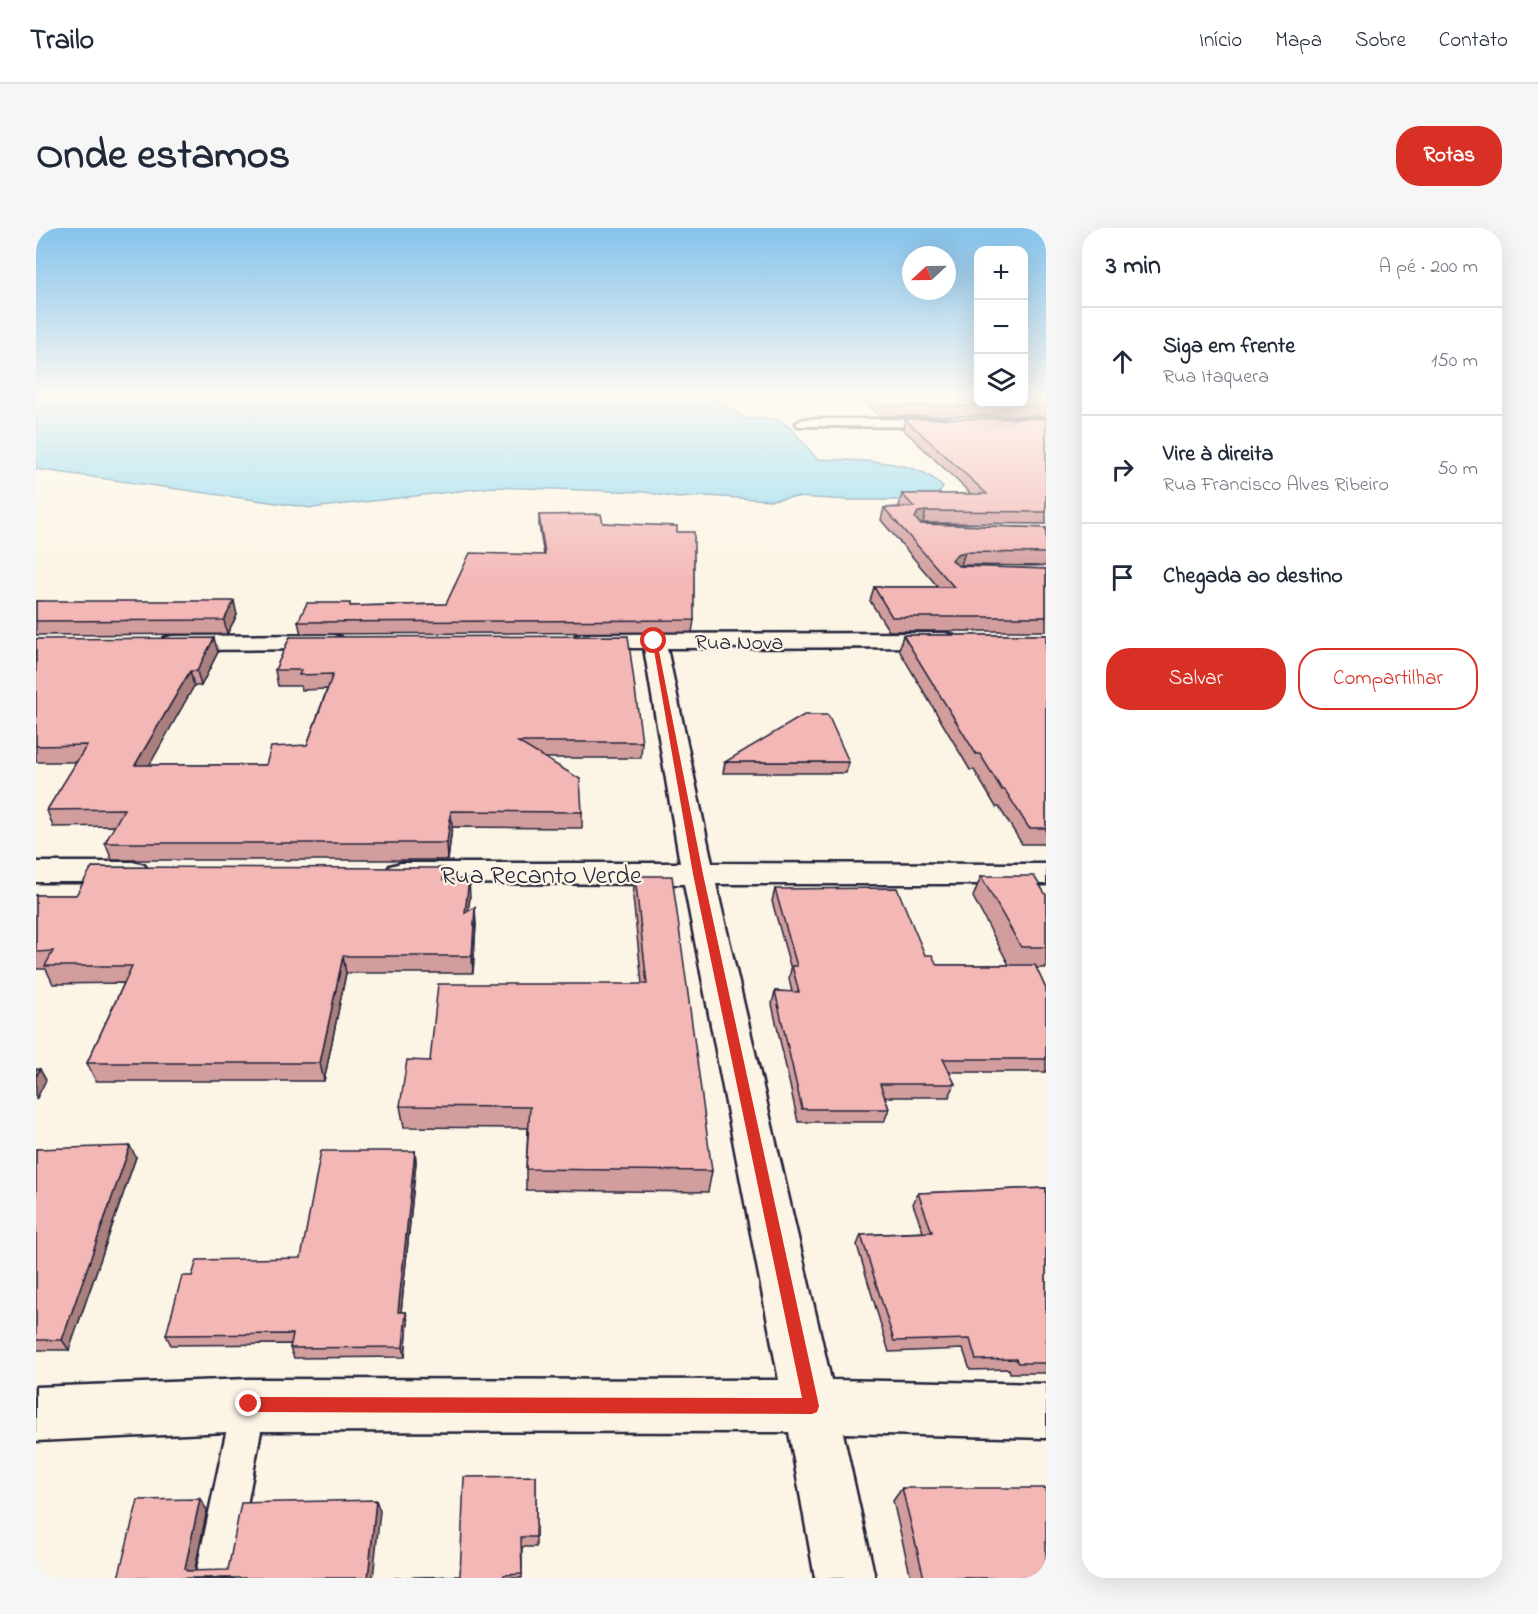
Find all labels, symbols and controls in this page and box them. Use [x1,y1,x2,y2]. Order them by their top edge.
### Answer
text: Trailo [30,21,94,62]
text: Início [1199,26,1242,56]
text: Mapa [1275,26,1322,56]
text: Sobre [1355,26,1406,56]
text: Contato [1439,26,1508,56]
text: Onde estamos [36,126,290,187]
button: Rotas [1396,126,1502,186]
north arrow [902,246,956,300]
map controls [974,246,1028,408]
button: + [974,246,1028,300]
text: 3 min [1106,248,1161,286]
text: A pé · 200 m [1379,253,1478,282]
button: − [974,300,1028,354]
text: Siga em frente [1163,331,1295,363]
icon: ahead [1106,345,1139,378]
text: 150 m [1431,347,1478,376]
button: layers [974,354,1028,408]
text: Rua Itaquera [1163,363,1269,392]
text: Vire à direita [1163,439,1273,471]
icon: right [1106,453,1139,486]
text: 50 m [1437,455,1478,484]
text: Rua Francisco Alves Ribeiro [1163,471,1389,500]
icon: arrive [1106,561,1139,594]
text: Chegada ao destino [1163,561,1343,593]
route start [640,627,666,653]
street label: Rua Nova [695,628,783,660]
button: Salvar [1106,648,1286,710]
button: Compartilhar [1298,648,1478,710]
street label: Rua Recanto Verde [440,858,642,896]
route end [235,1390,261,1416]

